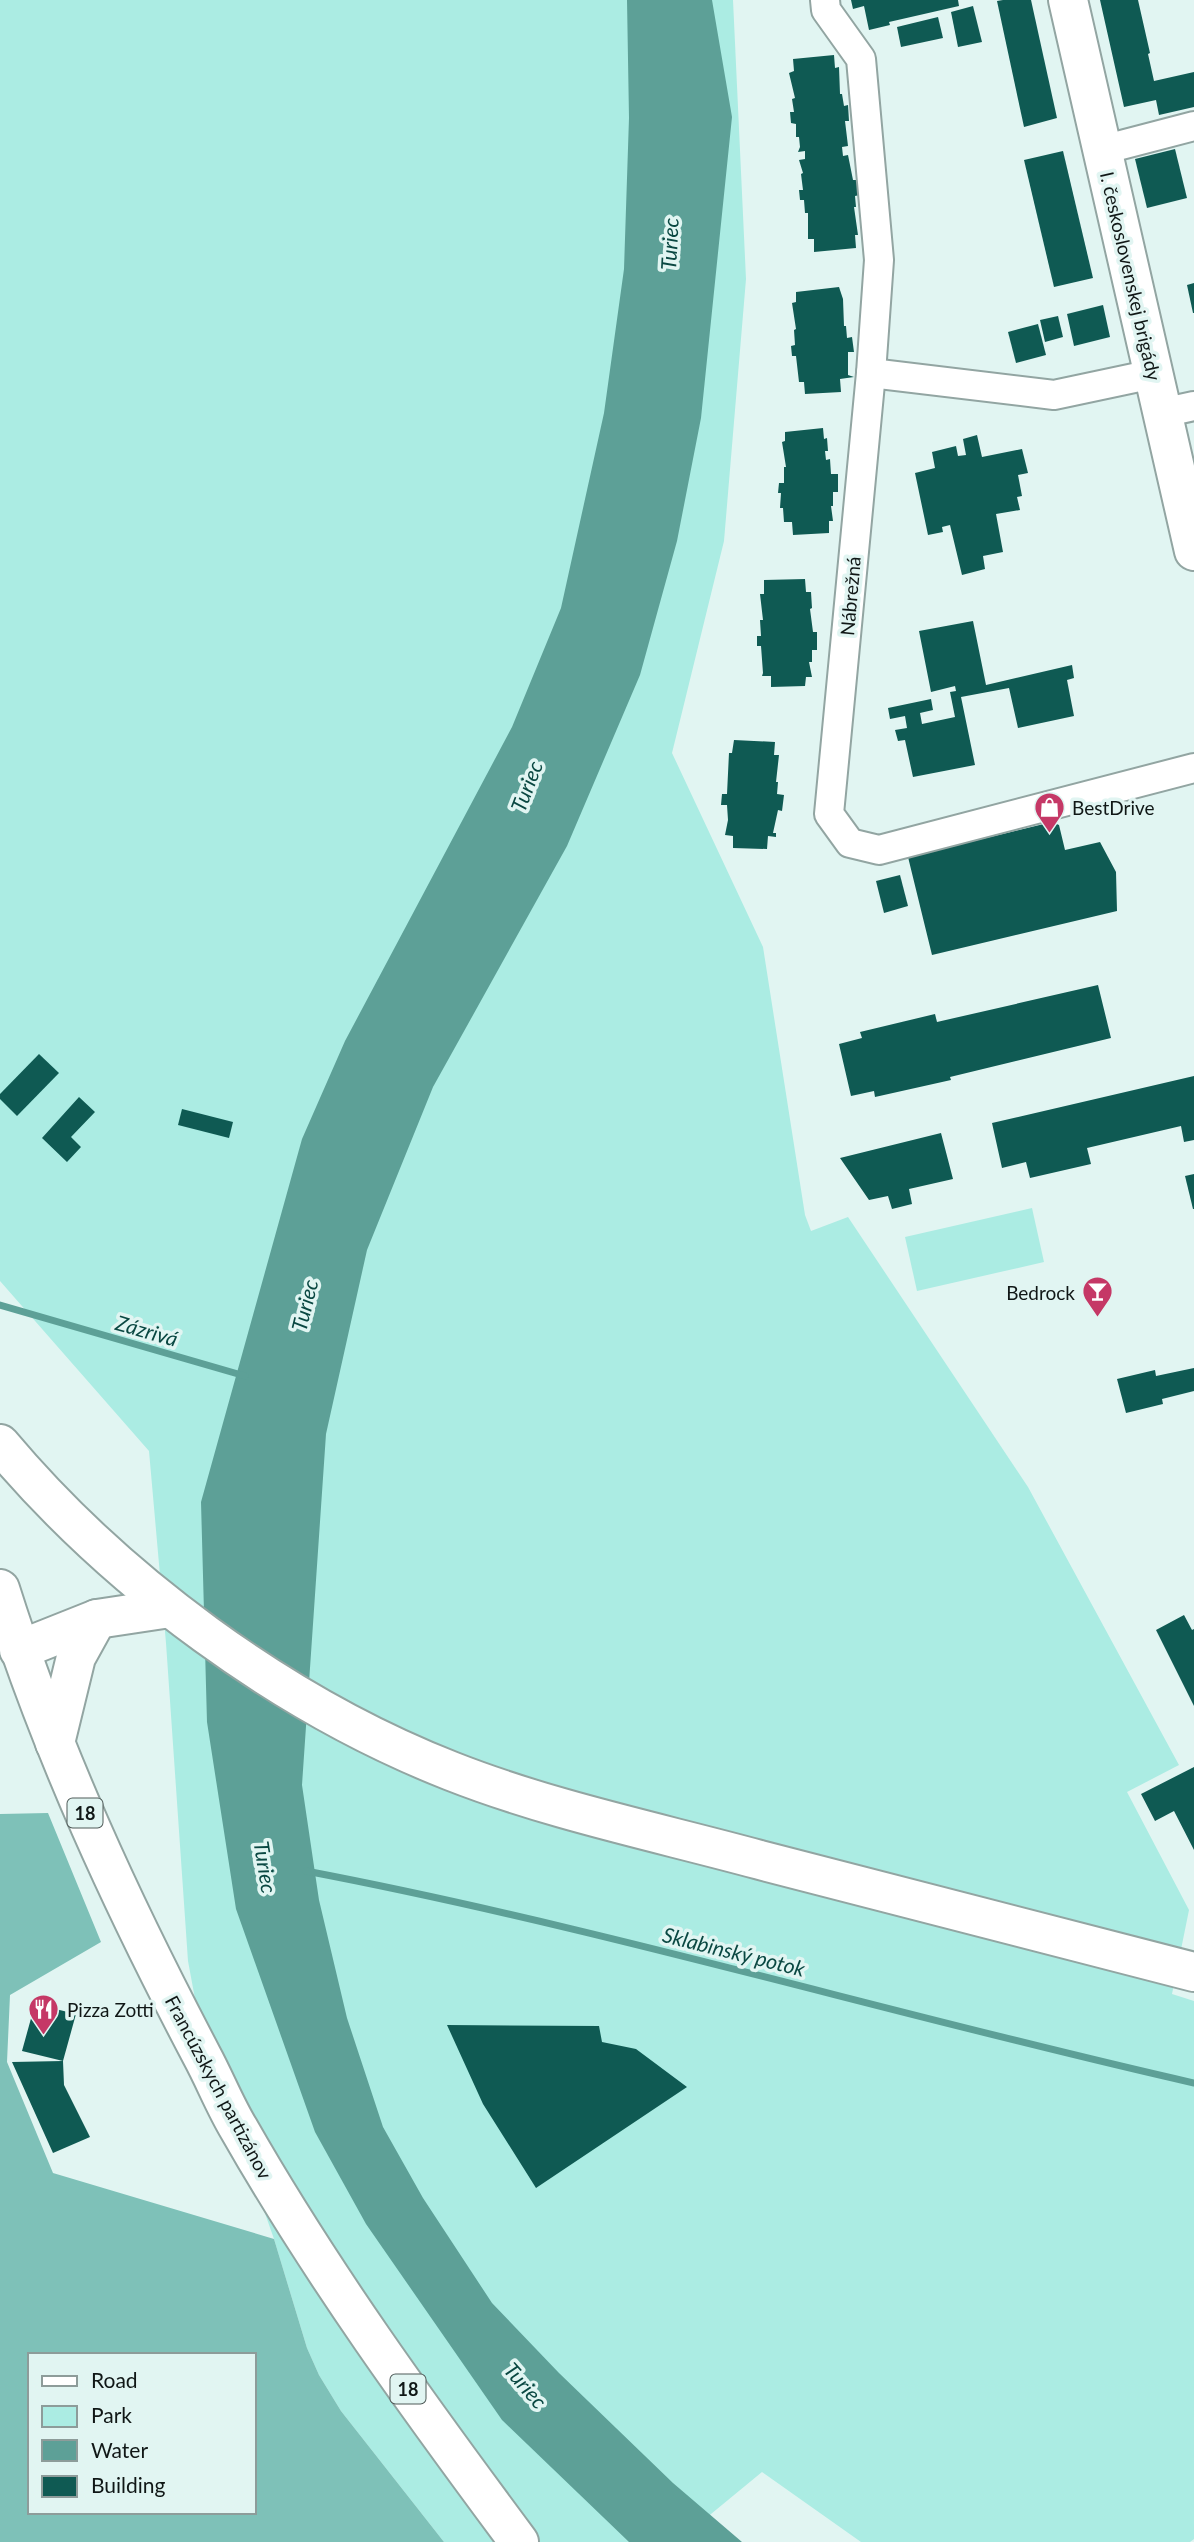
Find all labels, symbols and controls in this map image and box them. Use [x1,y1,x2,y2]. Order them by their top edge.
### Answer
street label: I. československej brigády [1096,169,1166,383]
water label: Turiec [655,217,683,271]
street label: Nábrežná [835,555,865,637]
water label: Turiec [505,757,547,815]
shop icon: BestDrive [1032,790,1066,834]
place label: BestDrive [1072,796,1155,819]
bar icon: Bedrock [1081,1275,1115,1319]
water label: Turiec [286,1276,323,1333]
place label: Bedrock [1006,1281,1075,1304]
water label: Zázrivá [112,1309,181,1351]
road number: 18 [68,1798,102,1828]
water label: Turiec [250,1839,283,1895]
water label: Sklabinský potok [660,1921,809,1981]
street label: Francúzskych partizánov [161,1991,277,2183]
restaurant icon: Pizza Zotti [27,1992,61,2036]
place label: Pizza Zotti [67,1998,154,2021]
legend [28,2353,256,2514]
water label: Turiec [499,2357,553,2413]
text: Road [91,2367,138,2392]
road number: 18 [390,2374,426,2404]
text: Park [91,2402,132,2427]
text: Water [91,2437,148,2462]
text: Building [91,2472,166,2497]

